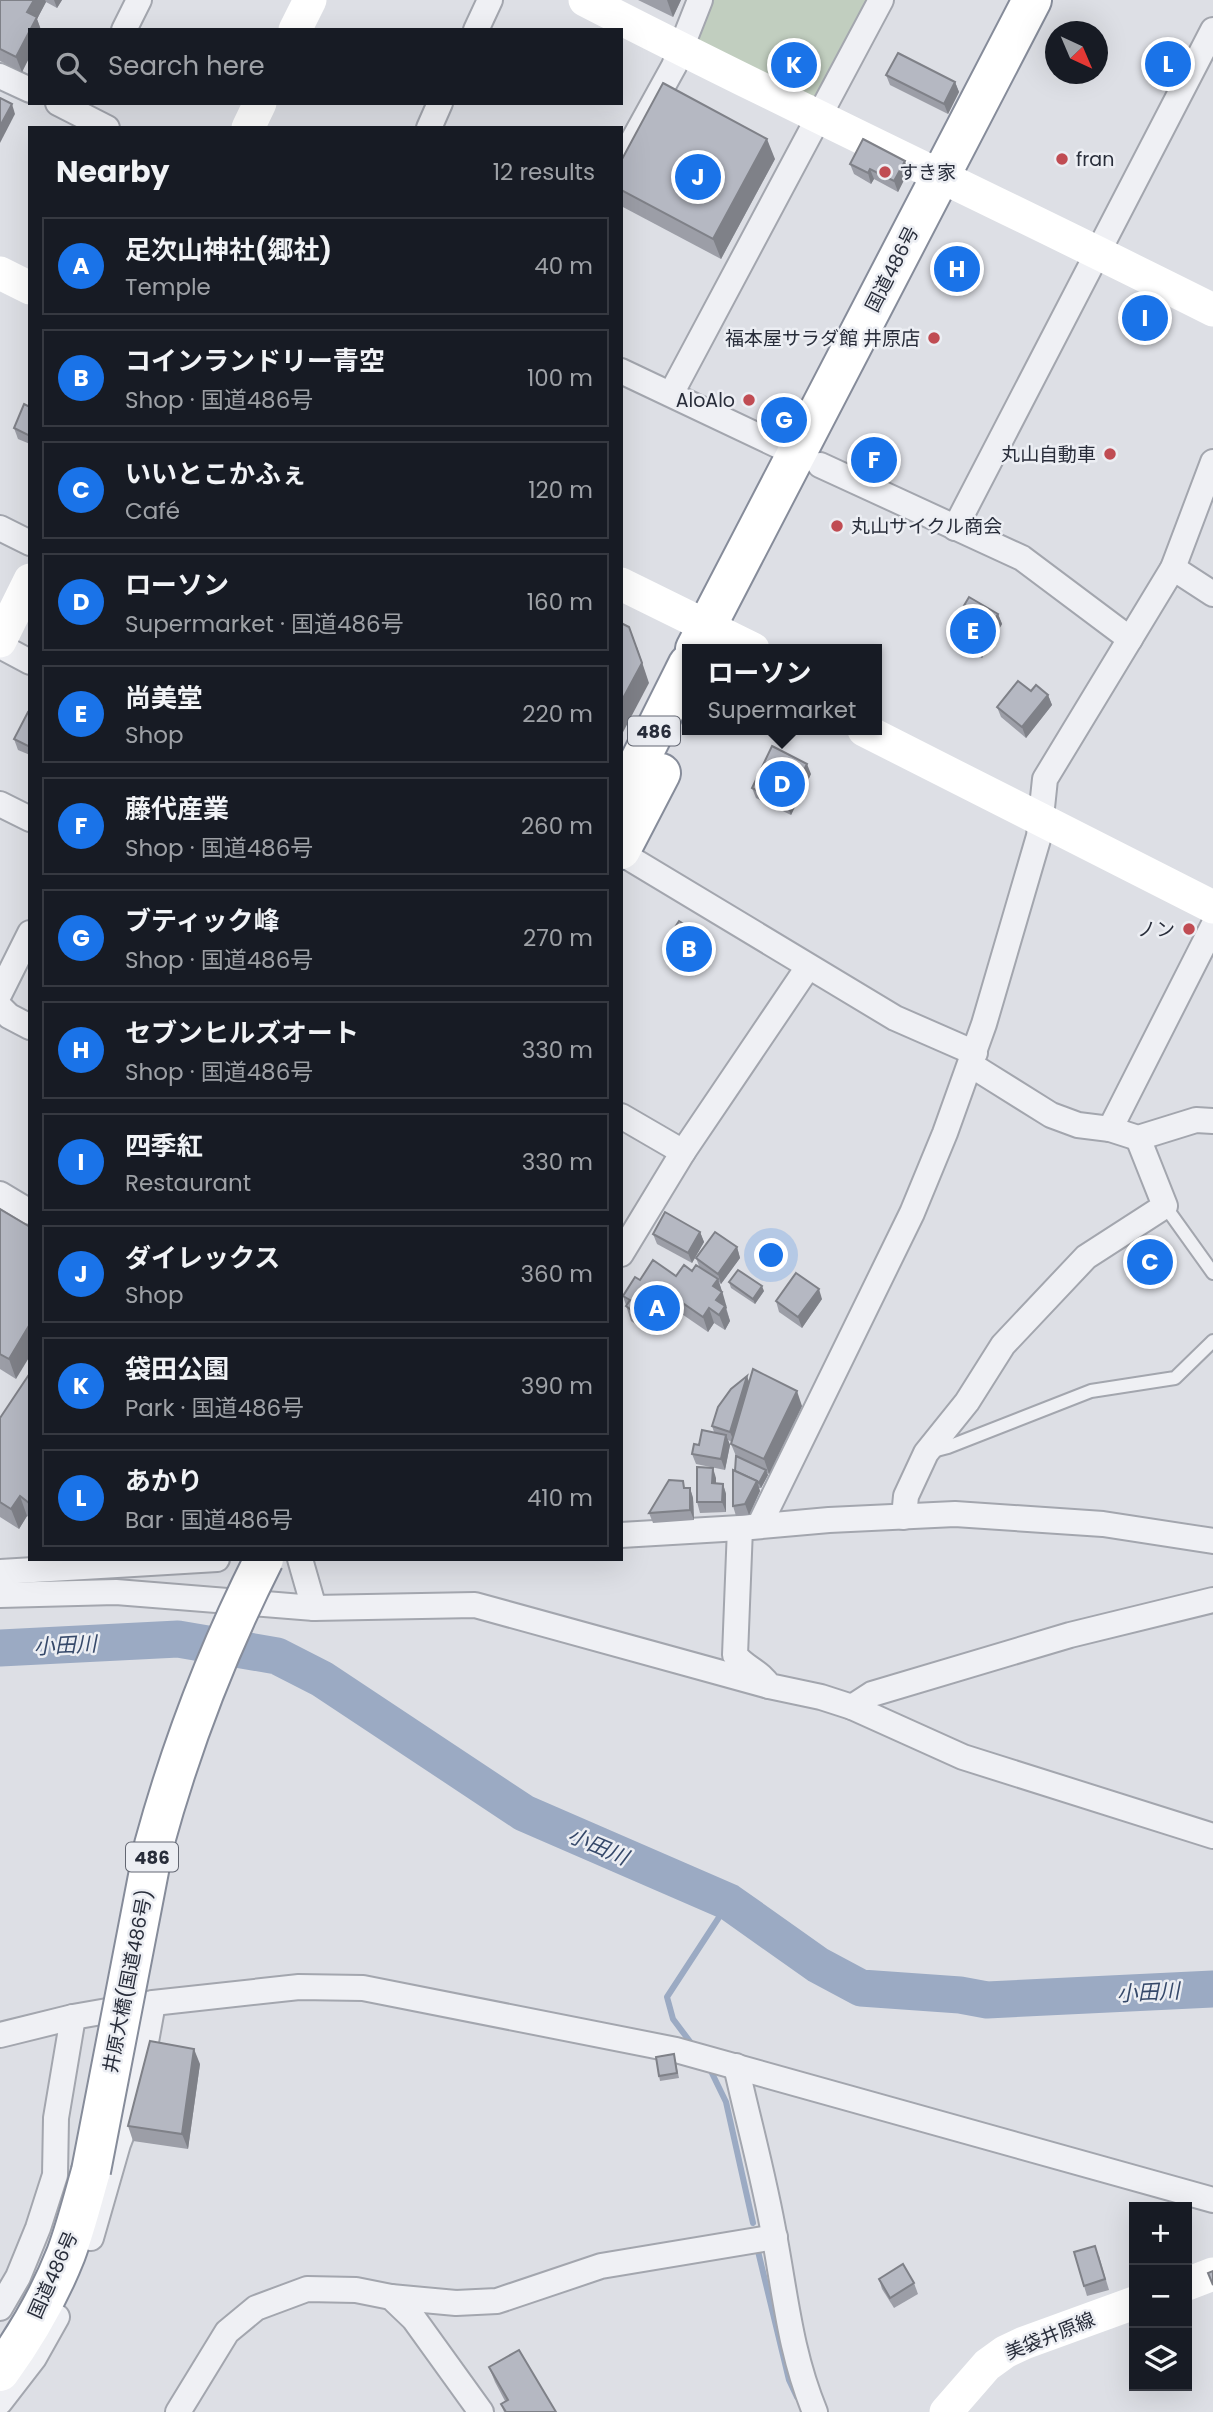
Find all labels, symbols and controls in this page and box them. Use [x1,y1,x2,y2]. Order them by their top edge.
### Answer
north arrow [1045,21,1108,84]
search box [28,28,623,105]
pin: L [1145,38,1191,90]
pin: K [771,39,817,91]
icon: search [52,48,90,86]
text: Search here [108,48,265,84]
place label: fran [1076,146,1114,173]
text: Nearby [56,150,170,193]
pin: J [675,151,721,203]
marker: fran [1054,151,1070,167]
text: 12 results [493,156,595,188]
place label: すき家 [899,159,956,186]
marker: すき家 [877,164,893,180]
street label: 国道486号 [859,221,925,317]
text: 足次山神社(郷社) [125,232,332,268]
pin: H [934,243,980,295]
text: A [73,250,89,282]
text: 40 m [534,250,593,282]
text: Temple [125,271,211,303]
pin: I [1122,292,1168,344]
place label: 福本屋サラダ館 井原店 [725,325,920,352]
marker: 福本屋サラダ館 井原店 [926,330,942,346]
text: コインランドリー青空 [125,343,385,379]
text: B [73,362,89,394]
text: 100 m [527,362,593,394]
text: Shop · 国道486号 [125,384,313,416]
place label: AloAlo [676,387,735,414]
marker: AloAlo [741,392,757,408]
pin: G [761,394,807,446]
pin: F [851,434,897,486]
place label: 丸山自動車 [1001,441,1096,468]
marker: 丸山自動車 [1102,446,1118,462]
text: いいとこかふぇ [125,456,307,492]
text: C [72,474,90,506]
text: 120 m [528,474,593,506]
text: Café [125,495,180,527]
place label: 丸山サイクル商会 [851,513,1002,540]
marker: 丸山サイクル商会 [829,518,845,534]
text: ローソン [125,567,229,603]
text: D [73,586,89,618]
text: 160 m [527,586,593,618]
pin: E [950,605,996,657]
text: Supermarket · 国道486号 [125,608,404,640]
popup [682,644,882,735]
text: ローソン [708,655,812,691]
text: 尚美堂 [125,680,203,716]
text: Supermarket [708,694,856,726]
text: E [75,698,87,730]
text: 220 m [522,698,593,730]
road number: 486 [628,716,680,746]
text: Shop [125,719,184,751]
pin: D [759,758,805,810]
text: 藤代産業 [125,791,229,827]
text: F [75,810,87,842]
text: 260 m [521,810,593,842]
text: Shop · 国道486号 [125,832,313,864]
text: ブティック峰 [125,903,279,939]
place label: ノン [1137,916,1175,943]
marker: ノン [1181,921,1197,937]
text: G [72,922,90,954]
text: 270 m [523,922,593,954]
pin: B [666,923,712,975]
text: Shop · 国道486号 [125,944,313,976]
text: セブンヒルズオート [125,1015,359,1051]
text: H [73,1034,89,1066]
text: 330 m [522,1034,593,1066]
text: Shop · 国道486号 [125,1056,313,1088]
text: 四季紅 [125,1128,203,1164]
text: I [78,1146,84,1178]
text: 330 m [522,1146,593,1178]
text: Restaurant [125,1167,251,1199]
pin: C [1127,1236,1173,1288]
your location [754,1238,788,1272]
text: ダイレックス [125,1240,280,1276]
text: J [74,1258,88,1290]
text: 360 m [521,1258,593,1290]
text: Shop [125,1279,184,1311]
pin: A [634,1282,680,1334]
text: 袋田公園 [125,1351,229,1387]
text: K [73,1370,89,1402]
text: 390 m [521,1370,593,1402]
text: Park · 国道486号 [125,1392,304,1424]
text: あかり [125,1463,203,1499]
text: L [76,1482,86,1514]
text: 410 m [527,1482,593,1514]
text: Bar · 国道486号 [125,1504,293,1536]
water label: 小田川 [33,1629,99,1661]
water label: 小田川 [563,1820,635,1872]
road number: 486 [126,1842,178,1871]
street label: 井原大橋(国道486号) [97,1887,159,2075]
water label: 小田川 [1116,1976,1182,2008]
map controls [1129,2202,1192,2391]
button: + [1129,2202,1192,2265]
street label: 国道486号 [22,2227,84,2323]
button: − [1129,2265,1192,2328]
street label: 美袋井原線 [1001,2306,1099,2366]
button: layers [1129,2328,1192,2391]

